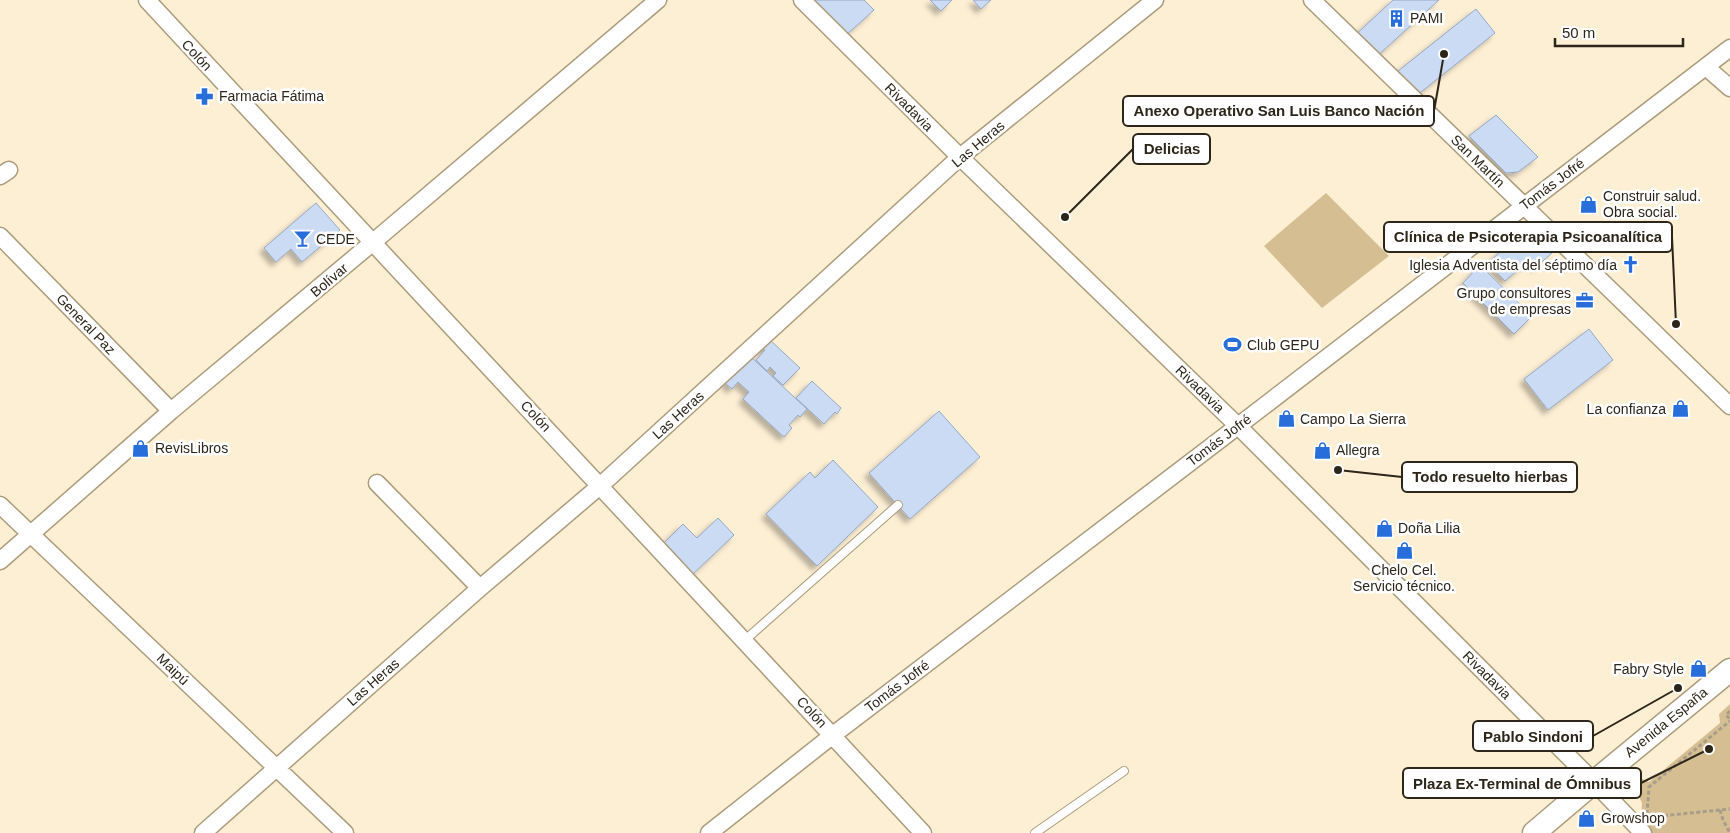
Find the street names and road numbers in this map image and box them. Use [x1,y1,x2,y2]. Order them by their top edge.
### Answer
street label: Colón [179,36,215,74]
street label: Rivadavia [882,80,937,135]
street label: Las Heras [948,117,1008,171]
street label: San Martín [1448,131,1508,191]
street label: Tomás Jofré [1517,155,1587,213]
street label: Bolívar [307,260,351,300]
street label: General Paz [53,290,119,358]
street label: Rivadavia [1172,362,1228,416]
street label: Las Heras [649,388,707,442]
street label: Colón [518,397,554,435]
street label: Tomás Jofré [1184,411,1254,469]
street label: Rivadavia [1460,648,1515,703]
street label: Maipú [154,650,192,688]
street label: Las Heras [344,655,402,709]
street label: Tomás Jofré [862,657,932,715]
street label: Avenida España [1621,684,1711,760]
street label: Colón [794,693,830,731]

